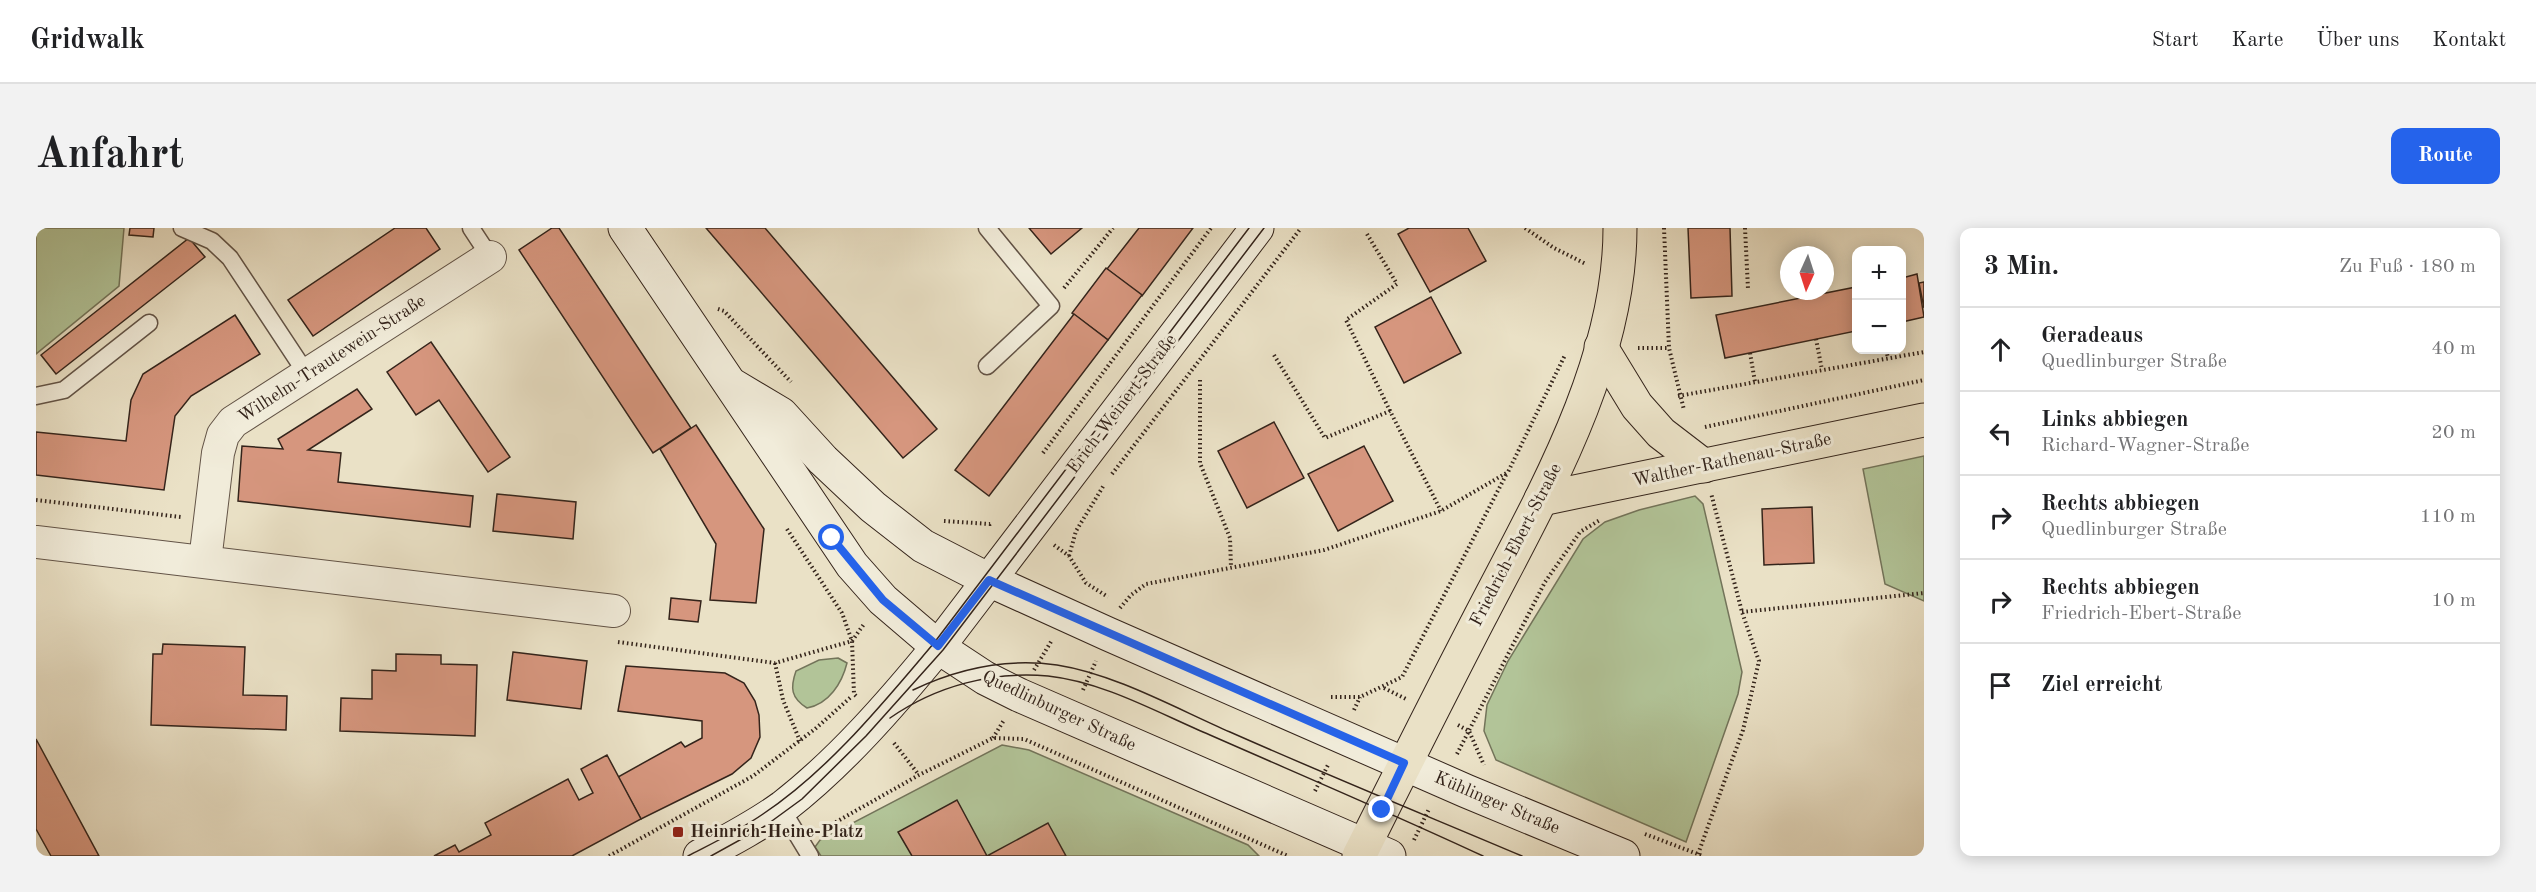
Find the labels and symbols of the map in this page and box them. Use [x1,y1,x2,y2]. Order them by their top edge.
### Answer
north arrow [1780,246,1834,300]
street label: Wilhelm-Trautewein-Straße [235,292,429,426]
street label: Erich-Weinert-Straße [1064,331,1180,477]
street label: Walther-Rathenau-Straße [1631,430,1833,490]
street label: Friedrich-Ebert-Straße [1467,461,1565,629]
route start [818,524,844,550]
street label: Quedlinburger Straße [979,667,1139,755]
street label: Kühlinger Straße [1432,768,1562,838]
route end [1368,796,1394,822]
place label: Heinrich-Heine-Platz [690,823,863,841]
marker: Heinrich-Heine-Platz [671,825,685,839]

